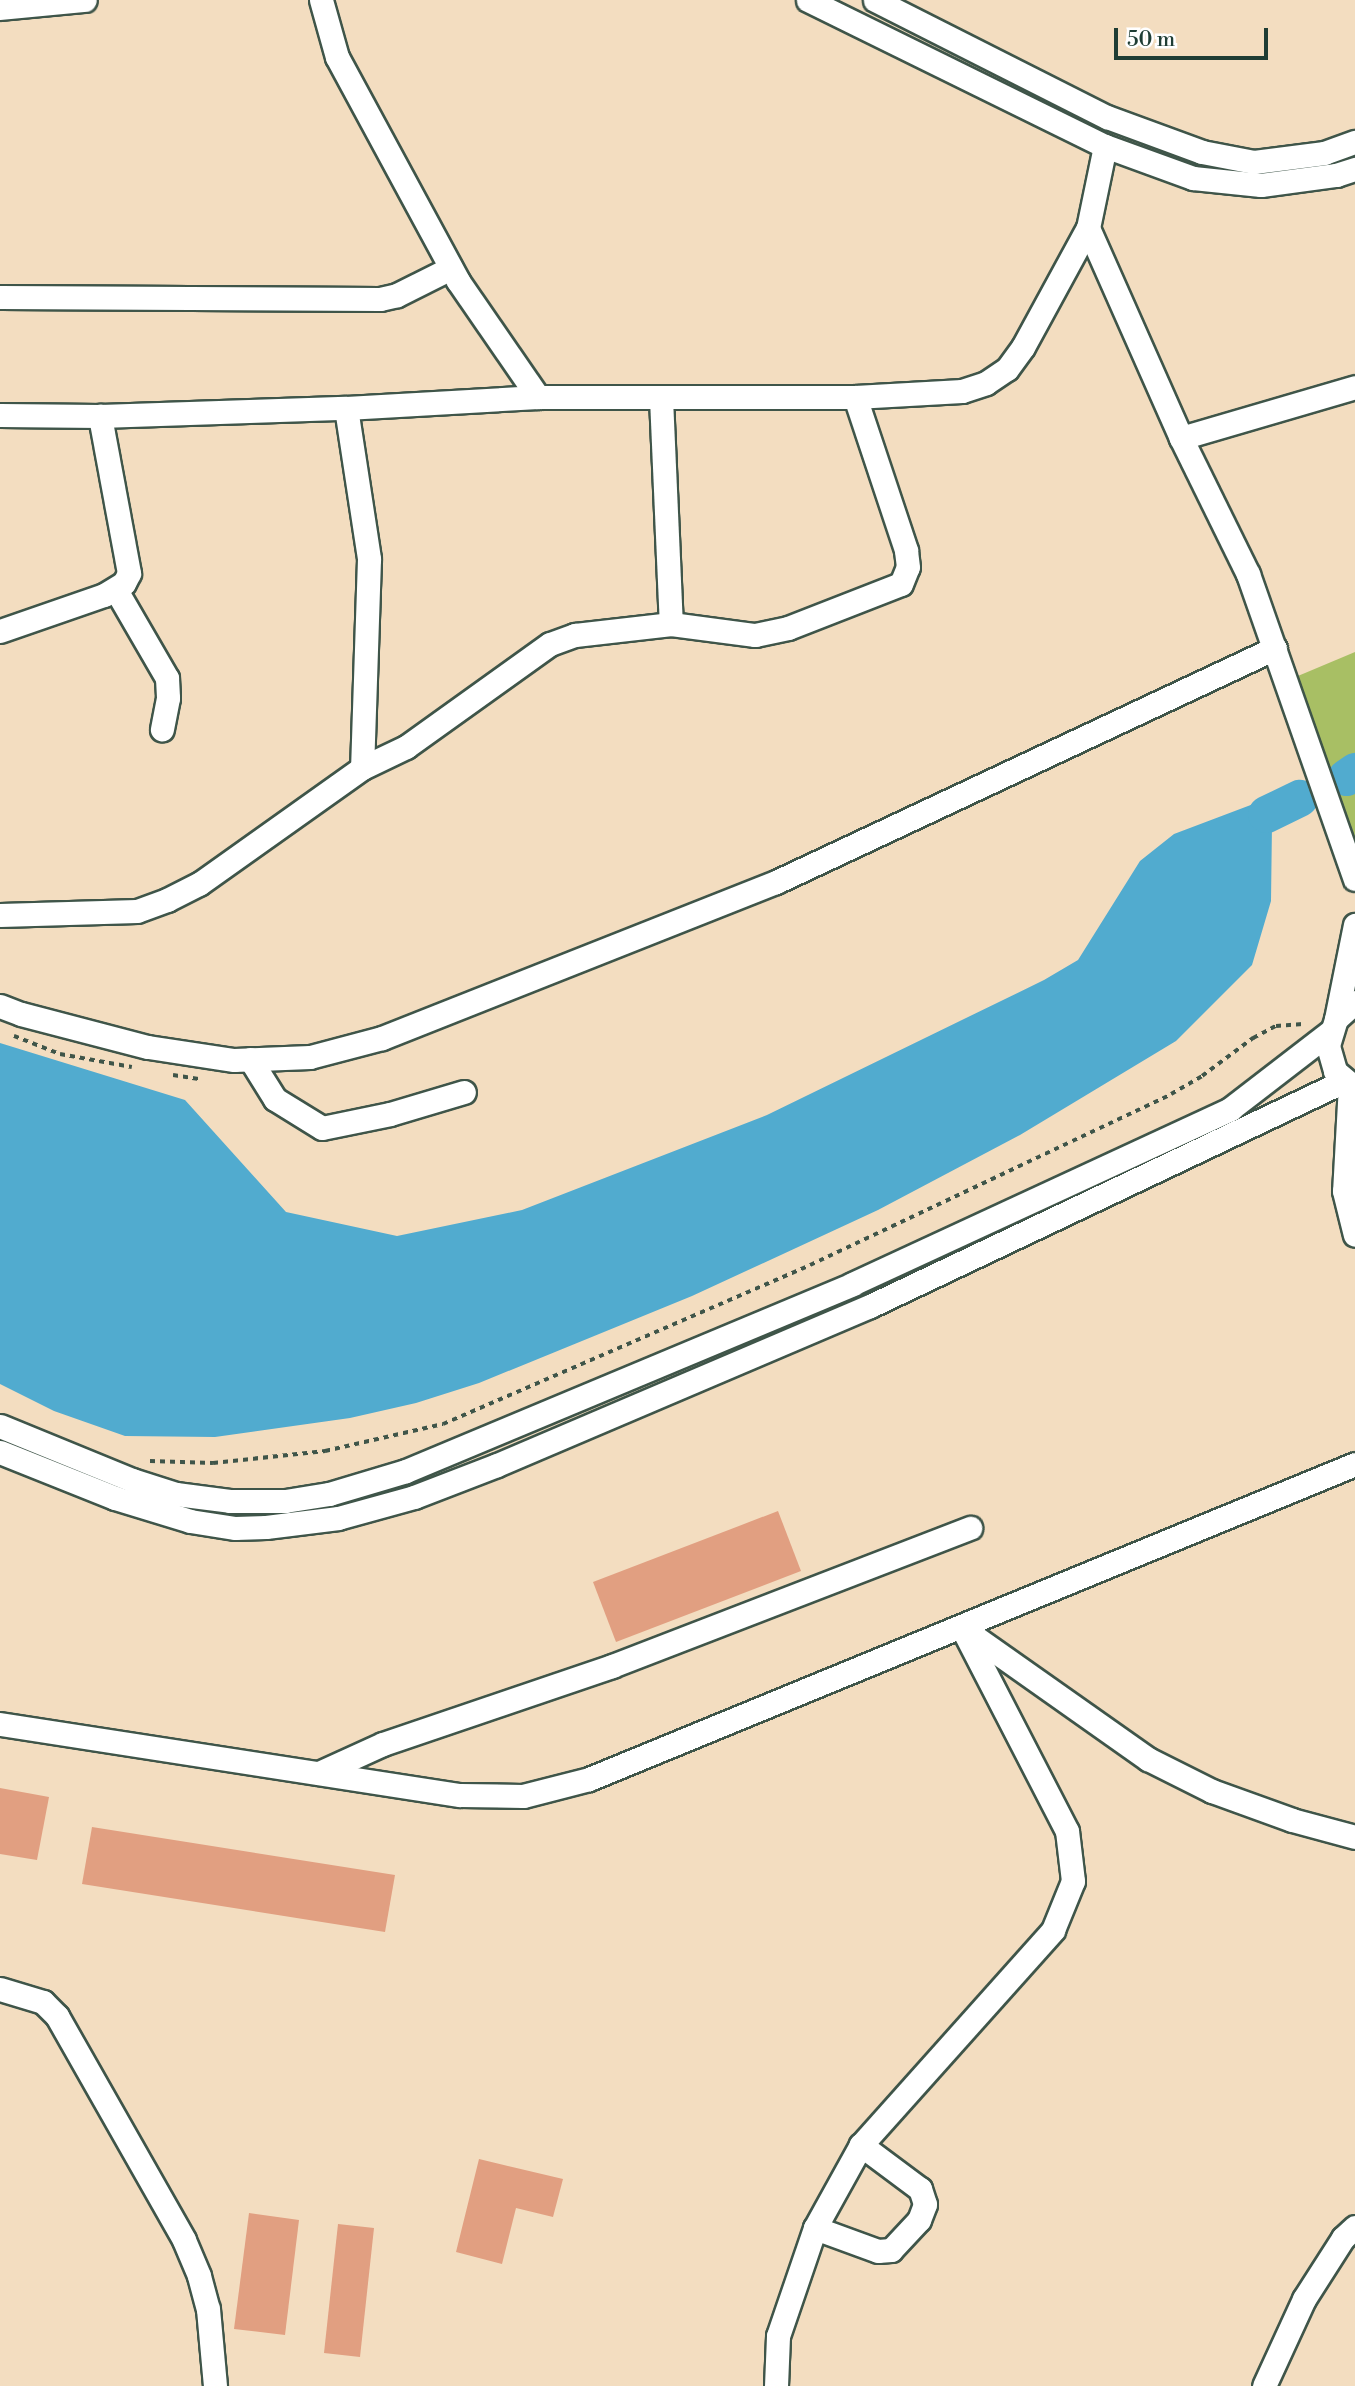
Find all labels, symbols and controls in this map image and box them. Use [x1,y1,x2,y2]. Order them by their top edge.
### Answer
scale bar [1117,14,1271,58]
text: 50 m [1127,27,1175,53]

